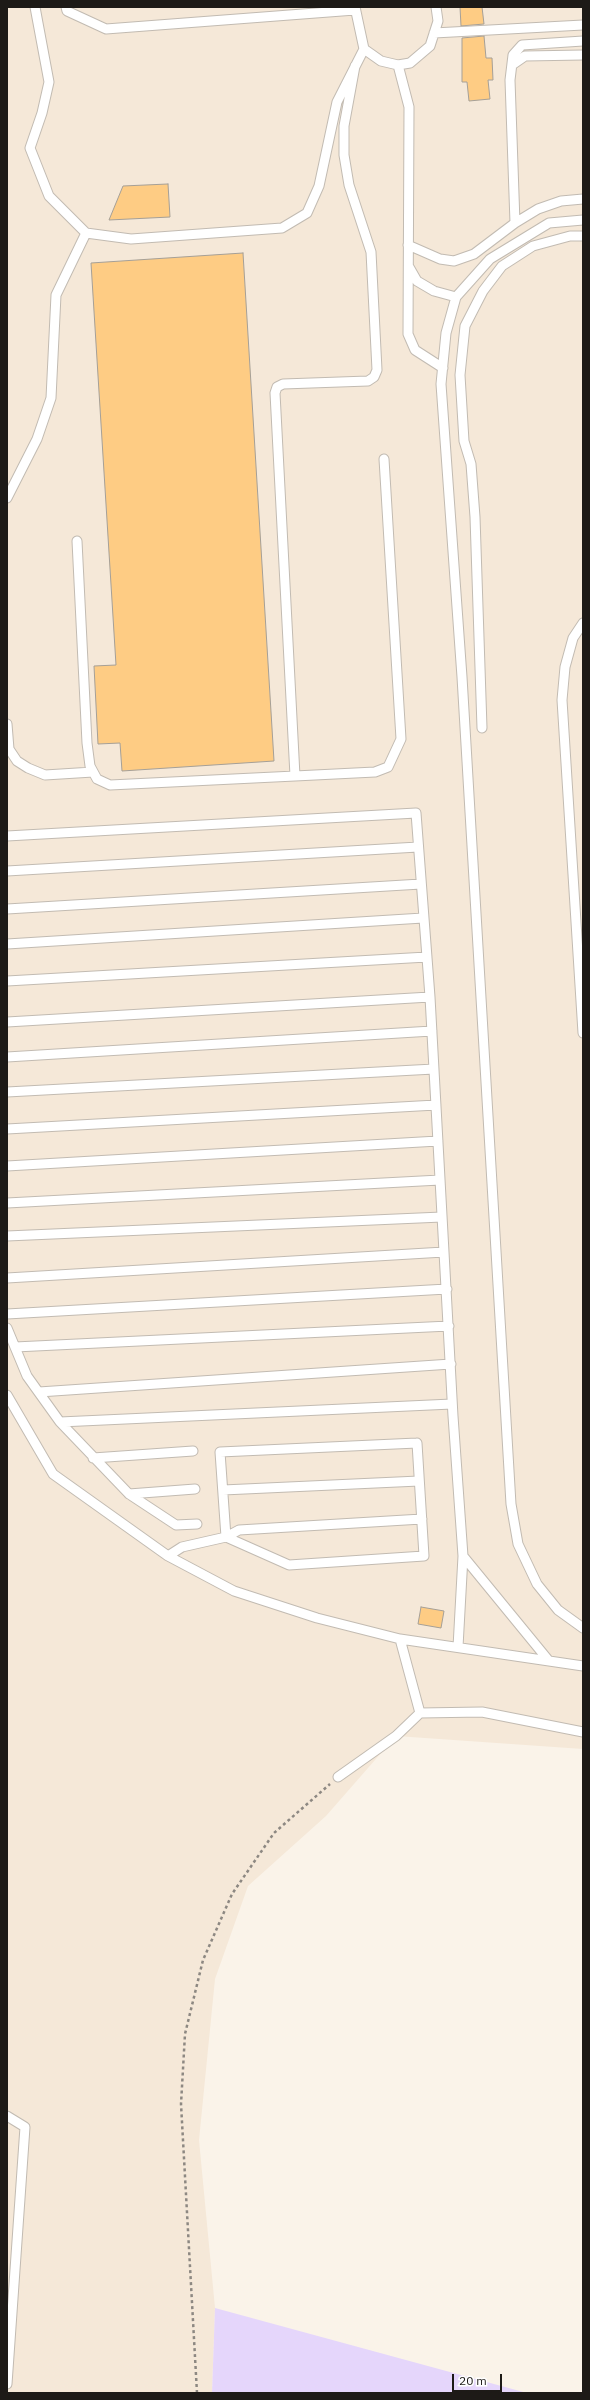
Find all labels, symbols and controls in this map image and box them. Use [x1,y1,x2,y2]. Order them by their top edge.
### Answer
scale bar [454,2366,504,2392]
text: 20 m [459,2373,487,2388]

